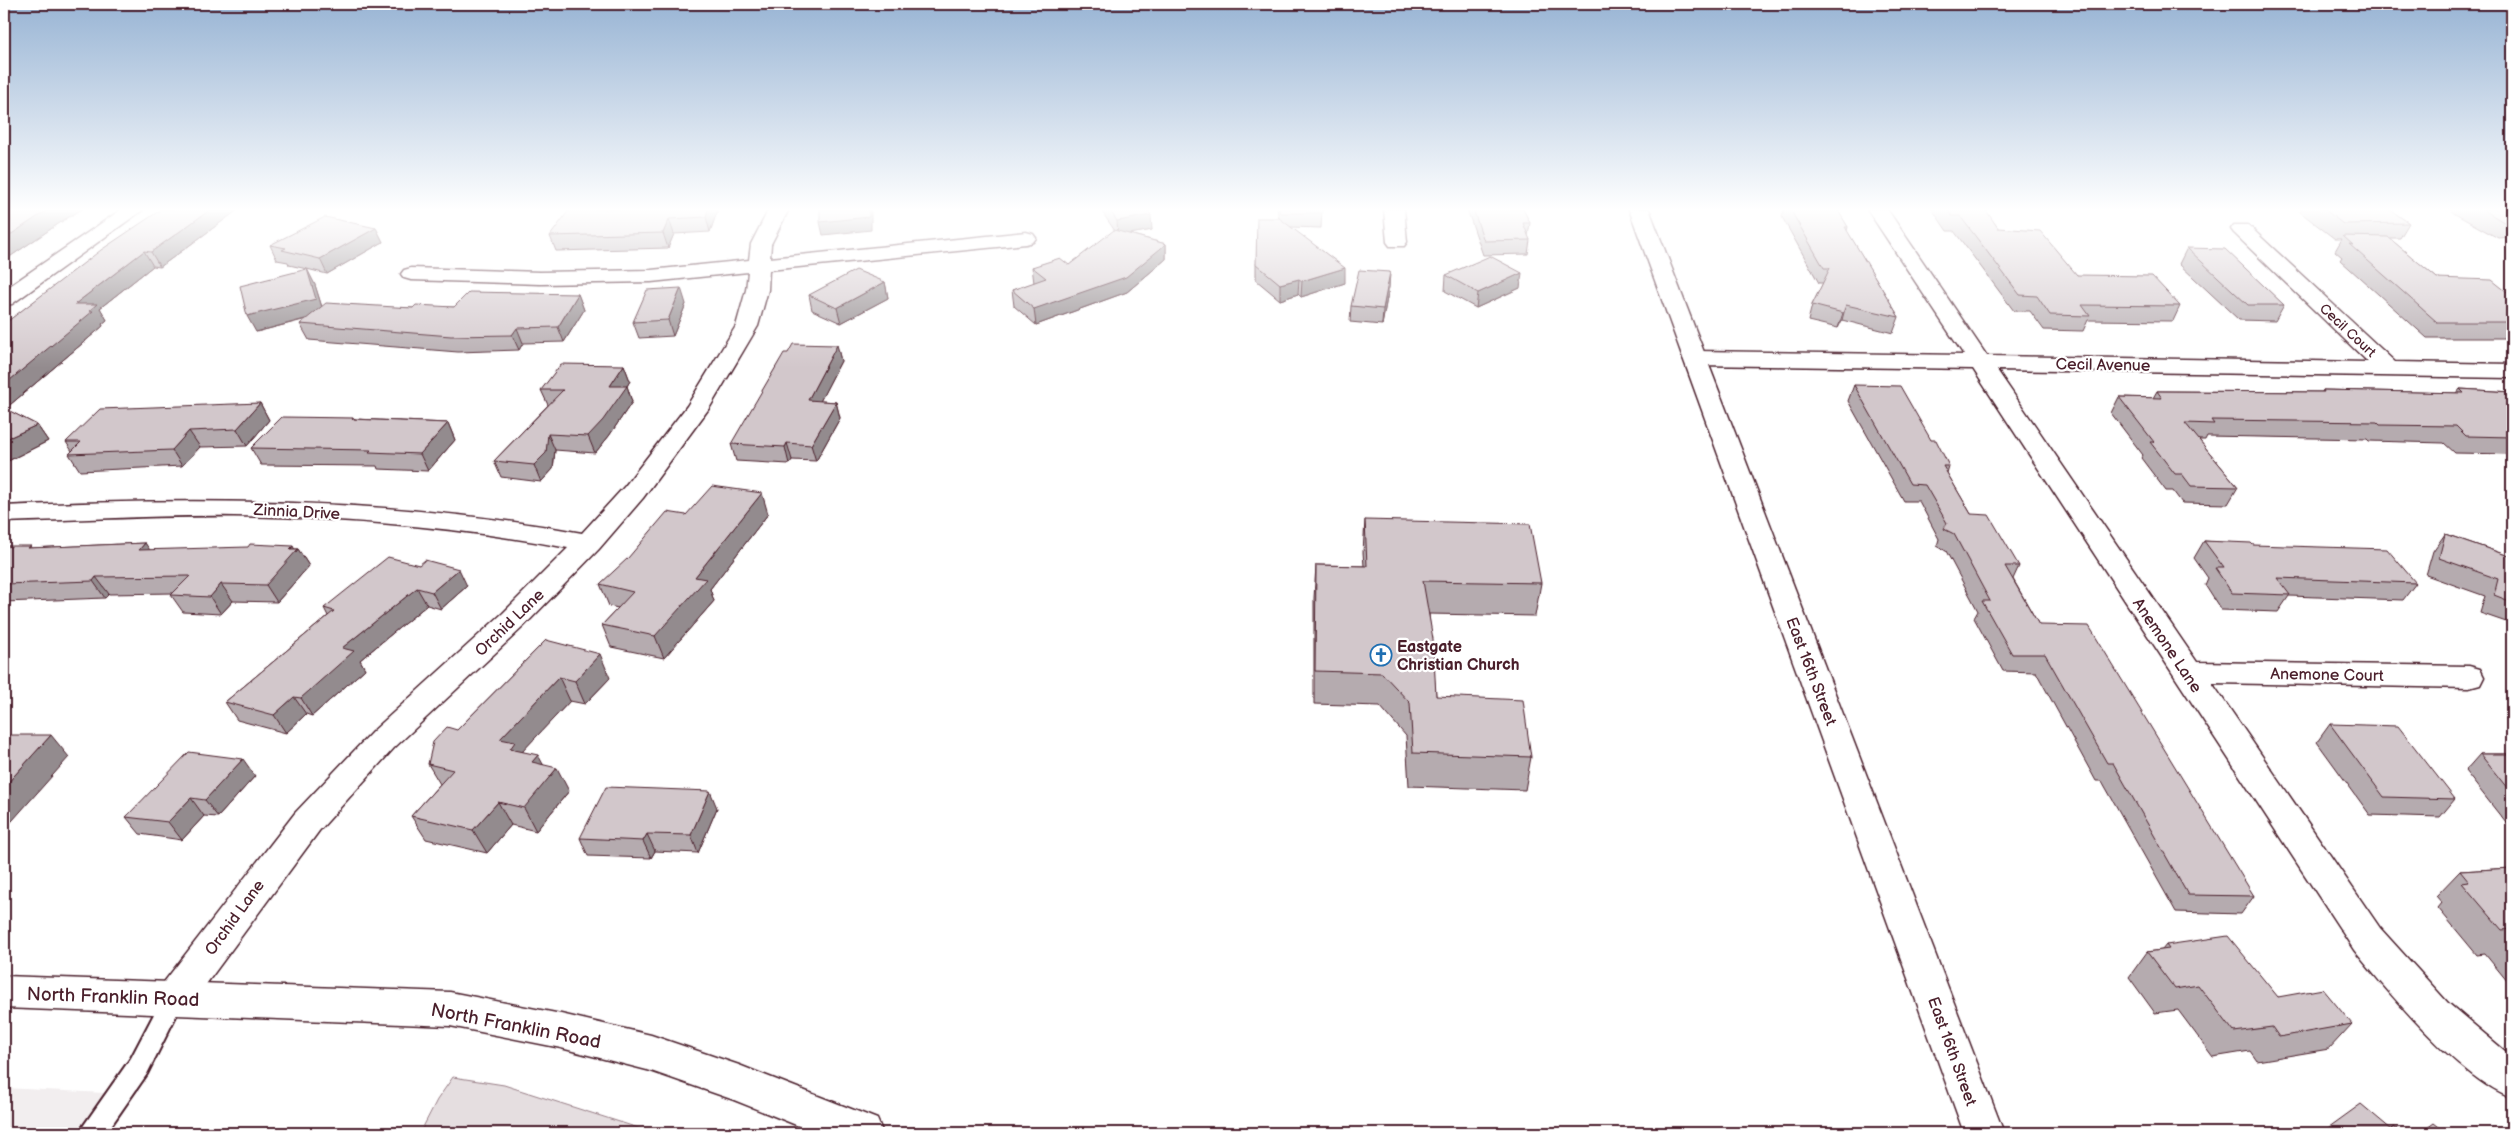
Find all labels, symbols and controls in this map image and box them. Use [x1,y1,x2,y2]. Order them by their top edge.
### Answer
street label: Cecil Court [2316,300,2380,361]
street label: Cecil Avenue [2055,355,2151,376]
street label: Zinnia Drive [252,501,341,524]
street label: Orchid Lane [472,585,549,661]
street label: Anemone Lane [2128,595,2206,697]
street label: East 16th Street [1781,615,1840,728]
place label: Eastgate Christian Church [1397,638,1519,675]
church icon: Eastgate Christian Church [1369,643,1393,667]
street label: Anemone Court [2270,665,2384,686]
street label: Orchid Lane [202,876,269,959]
street label: North Franklin Road [26,983,200,1012]
street label: East 16th Street [1923,995,1980,1109]
street label: North Franklin Road [429,999,603,1054]

